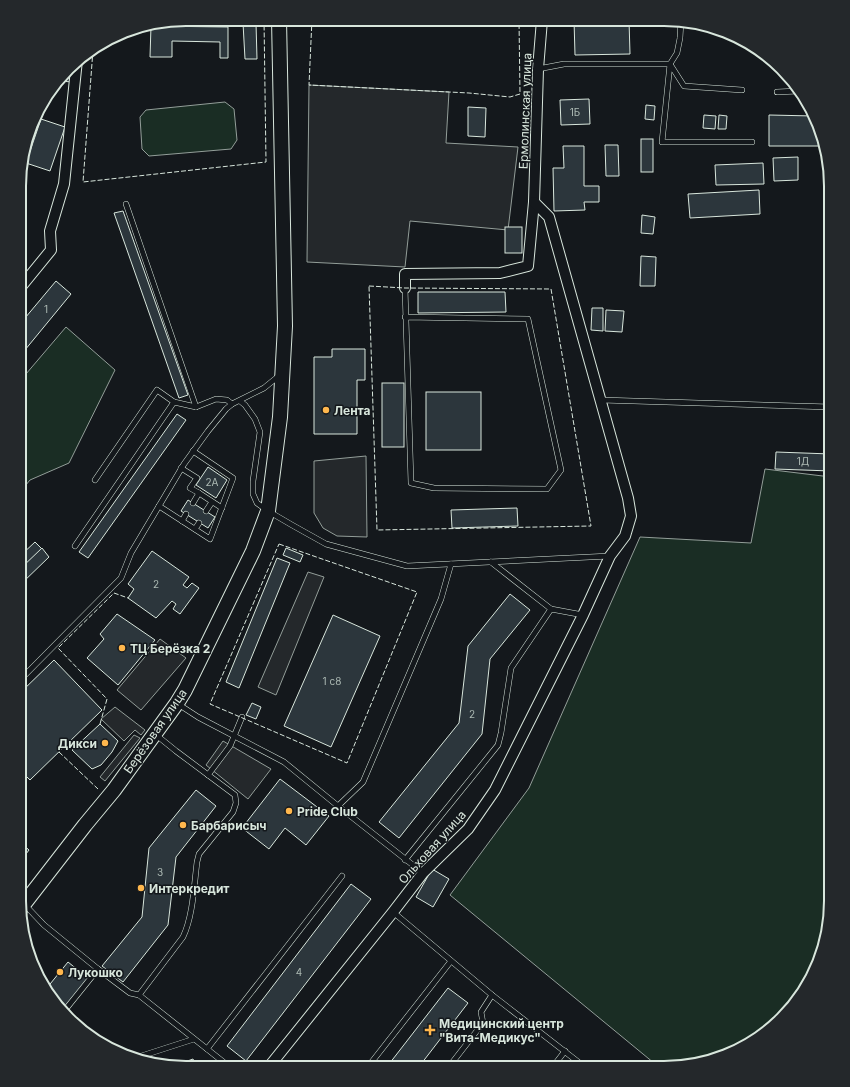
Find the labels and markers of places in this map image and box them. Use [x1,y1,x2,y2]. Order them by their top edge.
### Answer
place label: Лента [334,403,371,418]
marker: Лента [321,405,331,415]
place label: ТЦ Берёзка 2 [130,641,210,656]
marker: ТЦ Берёзка 2 [117,643,127,653]
place label: Дикси [58,736,97,751]
marker: Дикси [100,738,110,748]
place label: Pride Club [297,804,358,819]
marker: Pride Club [284,806,294,816]
place label: Барбарисыч [191,818,267,833]
marker: Барбарисыч [178,820,188,830]
place label: Интеркредит [149,881,229,896]
marker: Интеркредит [136,883,146,893]
place label: Лукошко [68,965,123,980]
marker: Лукошко [55,967,65,977]
place label: Медицинский центр "Вита-Медикус" [439,1016,564,1045]
marker: Медицинский центр "Вита-Медикус" [424,1024,436,1036]

